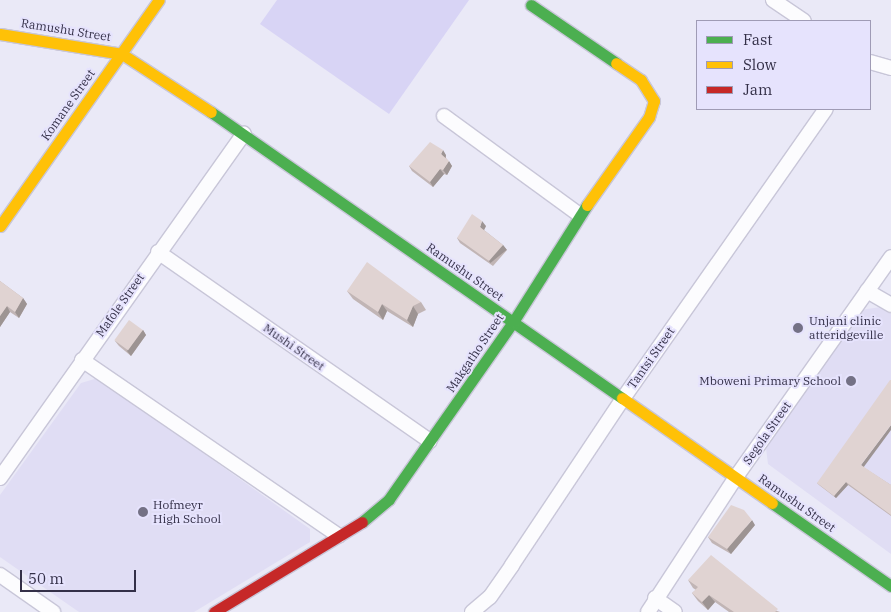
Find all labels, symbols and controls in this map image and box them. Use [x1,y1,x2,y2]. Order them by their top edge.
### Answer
street label: Ramushu Street [20,16,112,44]
legend [696,20,871,110]
text: Fast [743,30,773,49]
text: Slow [743,55,776,74]
street label: Komane Street [38,67,98,143]
text: Jam [743,80,772,99]
street label: Ramushu Street [424,240,506,304]
street label: Mafole Street [93,270,147,340]
street label: Makgatho Street [443,311,507,395]
place label: Unjani clinic atteridgeville [809,314,883,342]
street label: Mushi Street [261,321,327,373]
marker: Unjani clinic atteridgeville [791,321,805,335]
street label: Tantsi Street [624,324,678,392]
place label: Mboweni Primary School [699,374,841,388]
marker: Mboweni Primary School [845,375,857,387]
street label: Segola Street [740,399,794,467]
street label: Ramushu Street [756,471,838,535]
place label: Hofmeyr High School [153,498,221,526]
marker: Hofmeyr High School [137,506,149,518]
scale bar [22,560,139,592]
text: 50 m [28,569,64,588]

